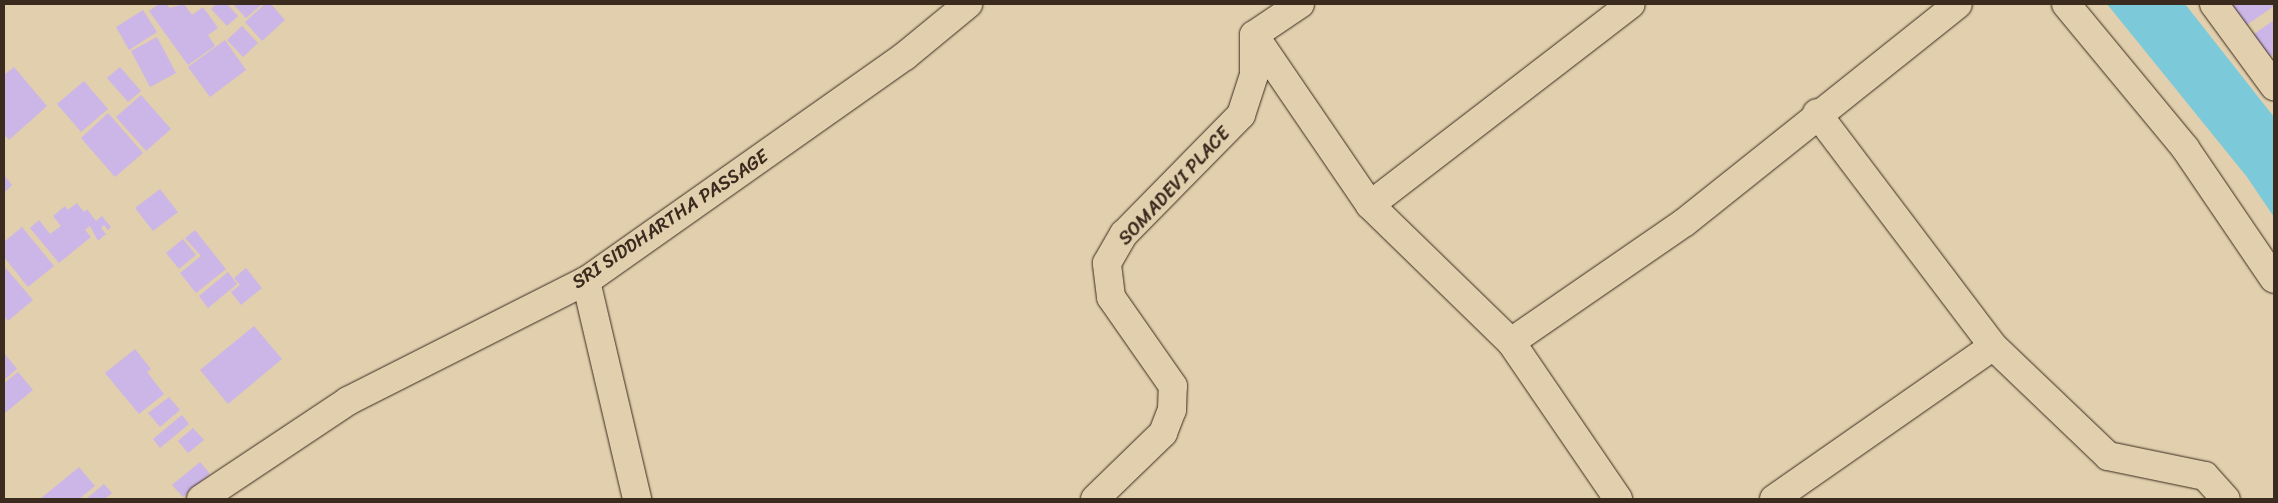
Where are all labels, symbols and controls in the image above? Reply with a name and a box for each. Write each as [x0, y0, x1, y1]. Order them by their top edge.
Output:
street label: SOMADEVI PLACE [1113, 122, 1235, 250]
street label: SRI SIDDHARTHA PASSAGE [566, 144, 774, 294]

